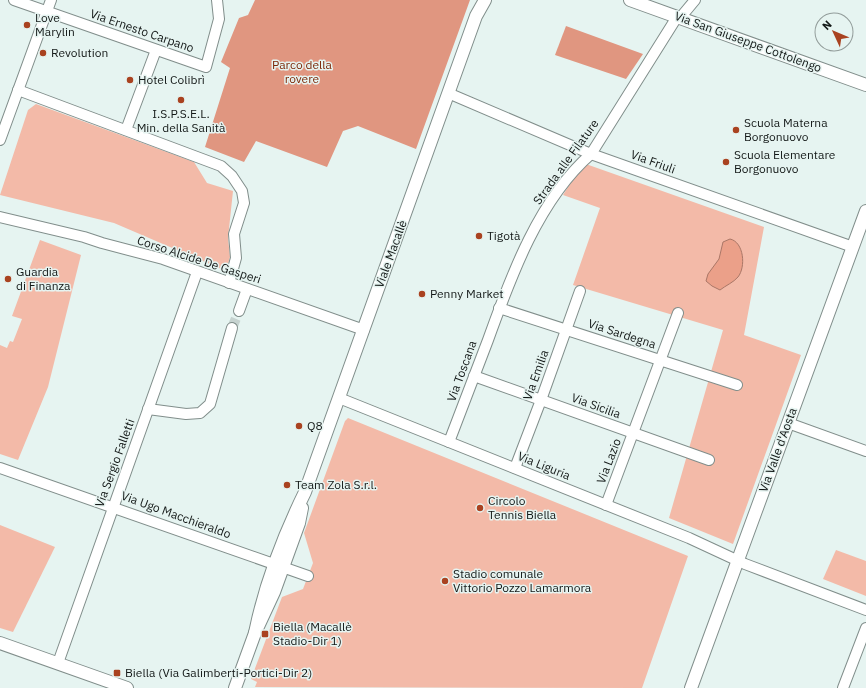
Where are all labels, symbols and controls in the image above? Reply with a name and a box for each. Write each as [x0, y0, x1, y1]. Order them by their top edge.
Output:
street label: Via Ernesto Carpano [88, 6, 196, 55]
street label: Via San Giuseppe Cottolengo [673, 8, 824, 75]
place label: Love Marylin [35, 10, 75, 39]
north arrow [814, 12, 854, 52]
text: N [819, 17, 835, 33]
marker: Love Marylin [22, 20, 32, 30]
place label: Revolution [51, 45, 108, 60]
marker: Revolution [38, 48, 48, 58]
park label: Parco della rovere [272, 57, 333, 86]
place label: Hotel Colibrì [138, 72, 205, 87]
marker: Hotel Colibrì [125, 75, 135, 85]
marker: I.S.P.S.E.L. Min. della Sanità [176, 95, 186, 105]
place label: I.S.P.S.E.L. Min. della Sanità [137, 106, 226, 135]
place label: Scuola Materna Borgonuovo [744, 115, 828, 144]
street label: Strada alle Filature [530, 116, 602, 207]
marker: Scuola Materna Borgonuovo [731, 125, 741, 135]
street label: Via Friuli [629, 147, 678, 177]
place label: Scuola Elementare Borgonuovo [734, 147, 836, 176]
marker: Scuola Elementare Borgonuovo [721, 157, 731, 167]
street label: Viale Macallè [371, 217, 410, 290]
place label: Tigotà [487, 228, 521, 243]
marker: Tigotà [474, 231, 484, 241]
street label: Corso Alcide De Gasperi [135, 232, 263, 287]
place label: Guardia di Finanza [16, 264, 71, 293]
marker: Guardia di Finanza [3, 274, 13, 284]
place label: Penny Market [430, 286, 503, 301]
marker: Penny Market [417, 289, 427, 299]
street label: Via Sardegna [586, 316, 658, 352]
street label: Via Toscana [444, 338, 480, 403]
street label: Via Emilia [519, 347, 552, 402]
street label: Via Sicilia [570, 390, 623, 422]
street label: Via Valle d'Aosta [755, 405, 800, 494]
street label: Via Sergio Falletti [92, 417, 138, 509]
place label: Q8 [307, 418, 323, 433]
marker: Q8 [294, 421, 304, 431]
street label: Via Lazio [593, 436, 624, 486]
street label: Via Liguria [516, 448, 573, 483]
place label: Team Zola S.r.l. [295, 477, 377, 492]
marker: Team Zola S.r.l. [282, 480, 292, 490]
street label: Via Ugo Macchieraldo [119, 488, 233, 541]
place label: Circolo Tennis Biella [488, 493, 557, 522]
marker: Circolo Tennis Biella [475, 503, 485, 513]
place label: Stadio comunale Vittorio Pozzo Lamarmora [453, 566, 592, 595]
marker: Stadio comunale Vittorio Pozzo Lamarmora [440, 576, 450, 586]
place label: Biella (Macallè Stadio-Dir 1) [273, 619, 352, 648]
marker: Biella (Macallè Stadio-Dir 1) [260, 629, 270, 639]
place label: Biella (Via Galimberti-Portici-Dir 2) [125, 665, 312, 680]
marker: Biella (Via Galimberti-Portici-Dir 2) [112, 668, 122, 678]

